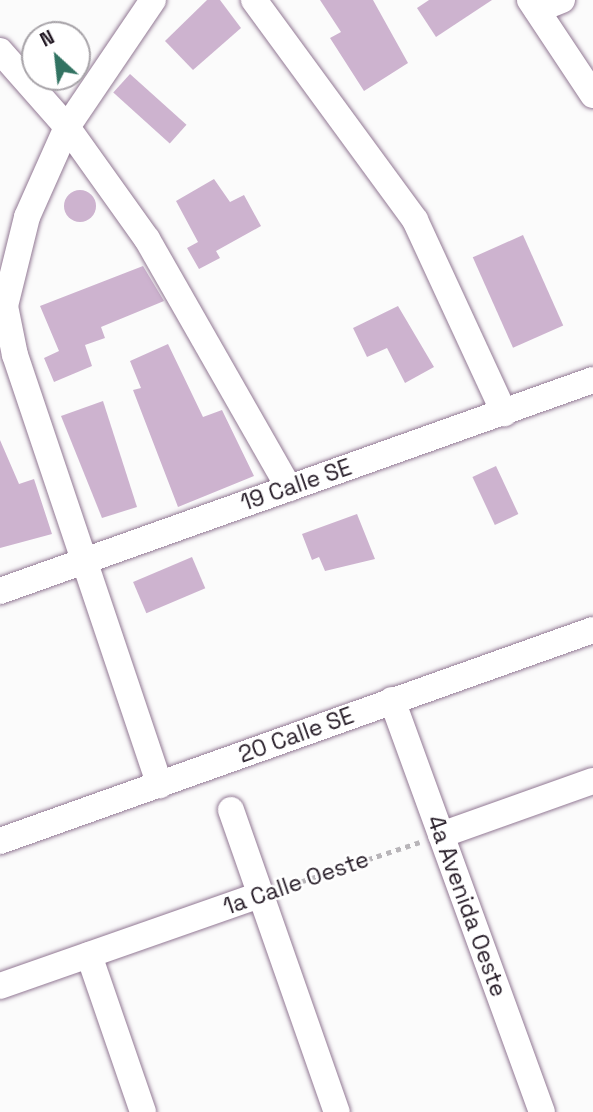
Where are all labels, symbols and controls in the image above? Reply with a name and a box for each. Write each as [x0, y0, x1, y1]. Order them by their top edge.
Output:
north arrow [21, 21, 91, 91]
text: N [36, 25, 58, 53]
street label: 19 Calle SE [237, 453, 355, 517]
street label: 20 Calle SE [235, 701, 357, 769]
street label: 4a Avenida Oeste [421, 811, 513, 1001]
street label: 1a Calle Oeste [220, 845, 372, 921]

